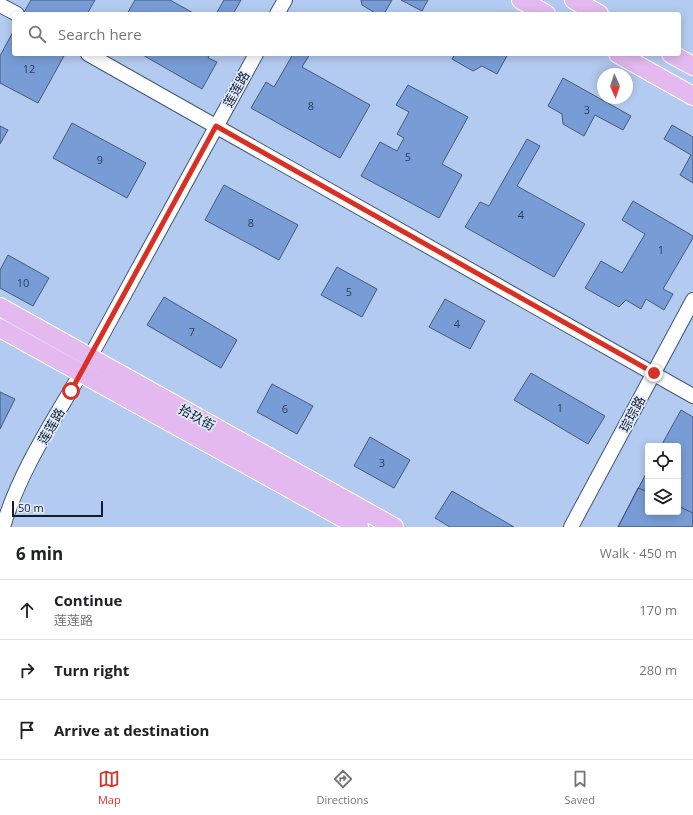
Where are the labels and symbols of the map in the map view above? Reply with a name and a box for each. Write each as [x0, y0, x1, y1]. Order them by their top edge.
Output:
house number: 12 [23, 61, 35, 76]
street label: 莲莲路 [219, 68, 253, 110]
north arrow [597, 68, 633, 104]
house number: 8 [308, 98, 314, 113]
house number: 3 [584, 102, 590, 117]
house number: 5 [405, 149, 411, 164]
house number: 9 [97, 152, 103, 167]
house number: 4 [518, 207, 525, 222]
house number: 8 [248, 215, 254, 230]
house number: 1 [658, 242, 664, 257]
house number: 10 [17, 275, 29, 290]
house number: 5 [346, 284, 352, 299]
house number: 4 [454, 316, 461, 331]
house number: 7 [189, 324, 195, 339]
route end [645, 364, 663, 382]
route start [62, 382, 80, 400]
street label: 琮琮路 [615, 393, 649, 435]
street label: 拾玖街 [176, 400, 218, 434]
house number: 1 [557, 400, 563, 415]
house number: 6 [282, 401, 288, 416]
street label: 莲莲路 [33, 405, 69, 447]
house number: 3 [379, 455, 385, 470]
scale bar [12, 499, 103, 518]

